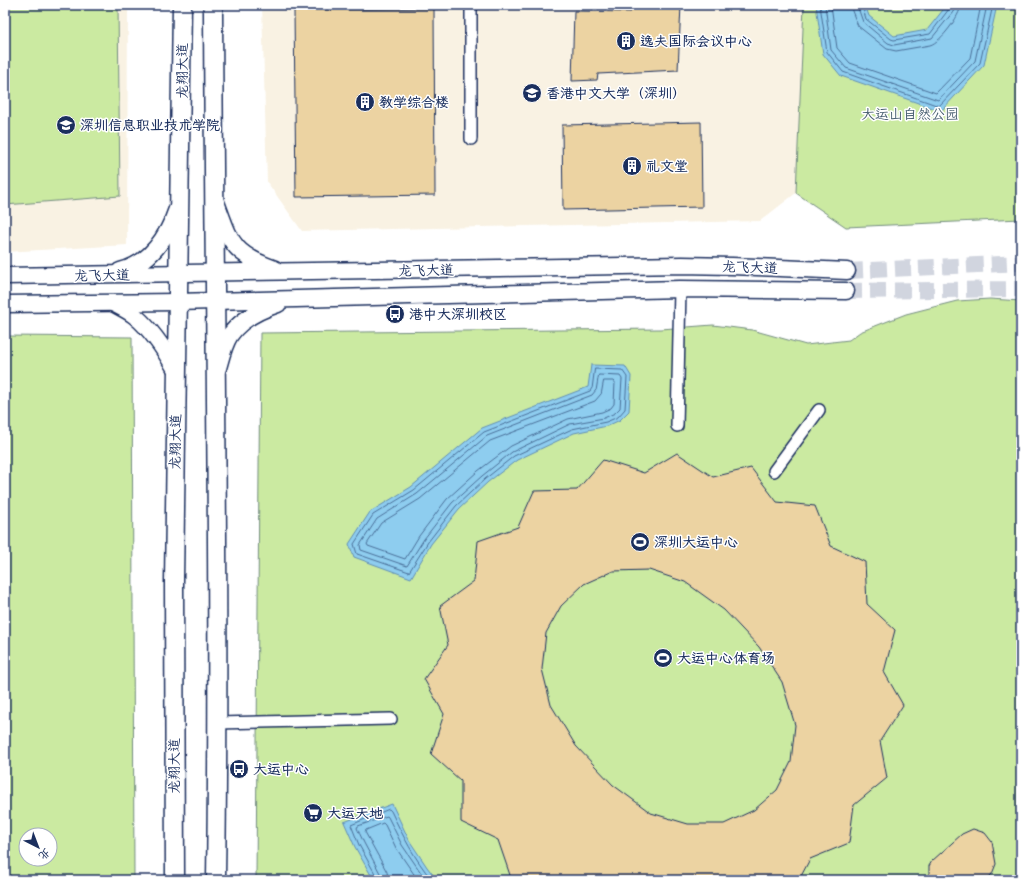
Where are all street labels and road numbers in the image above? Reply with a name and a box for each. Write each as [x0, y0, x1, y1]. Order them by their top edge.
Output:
street label: 龙翔大道 [172, 43, 194, 99]
street label: 龙飞大道 [722, 256, 778, 280]
street label: 龙飞大道 [398, 260, 454, 282]
street label: 龙飞大道 [74, 265, 130, 287]
street label: 龙翔大道 [165, 414, 187, 470]
street label: 龙翔大道 [164, 738, 186, 794]

